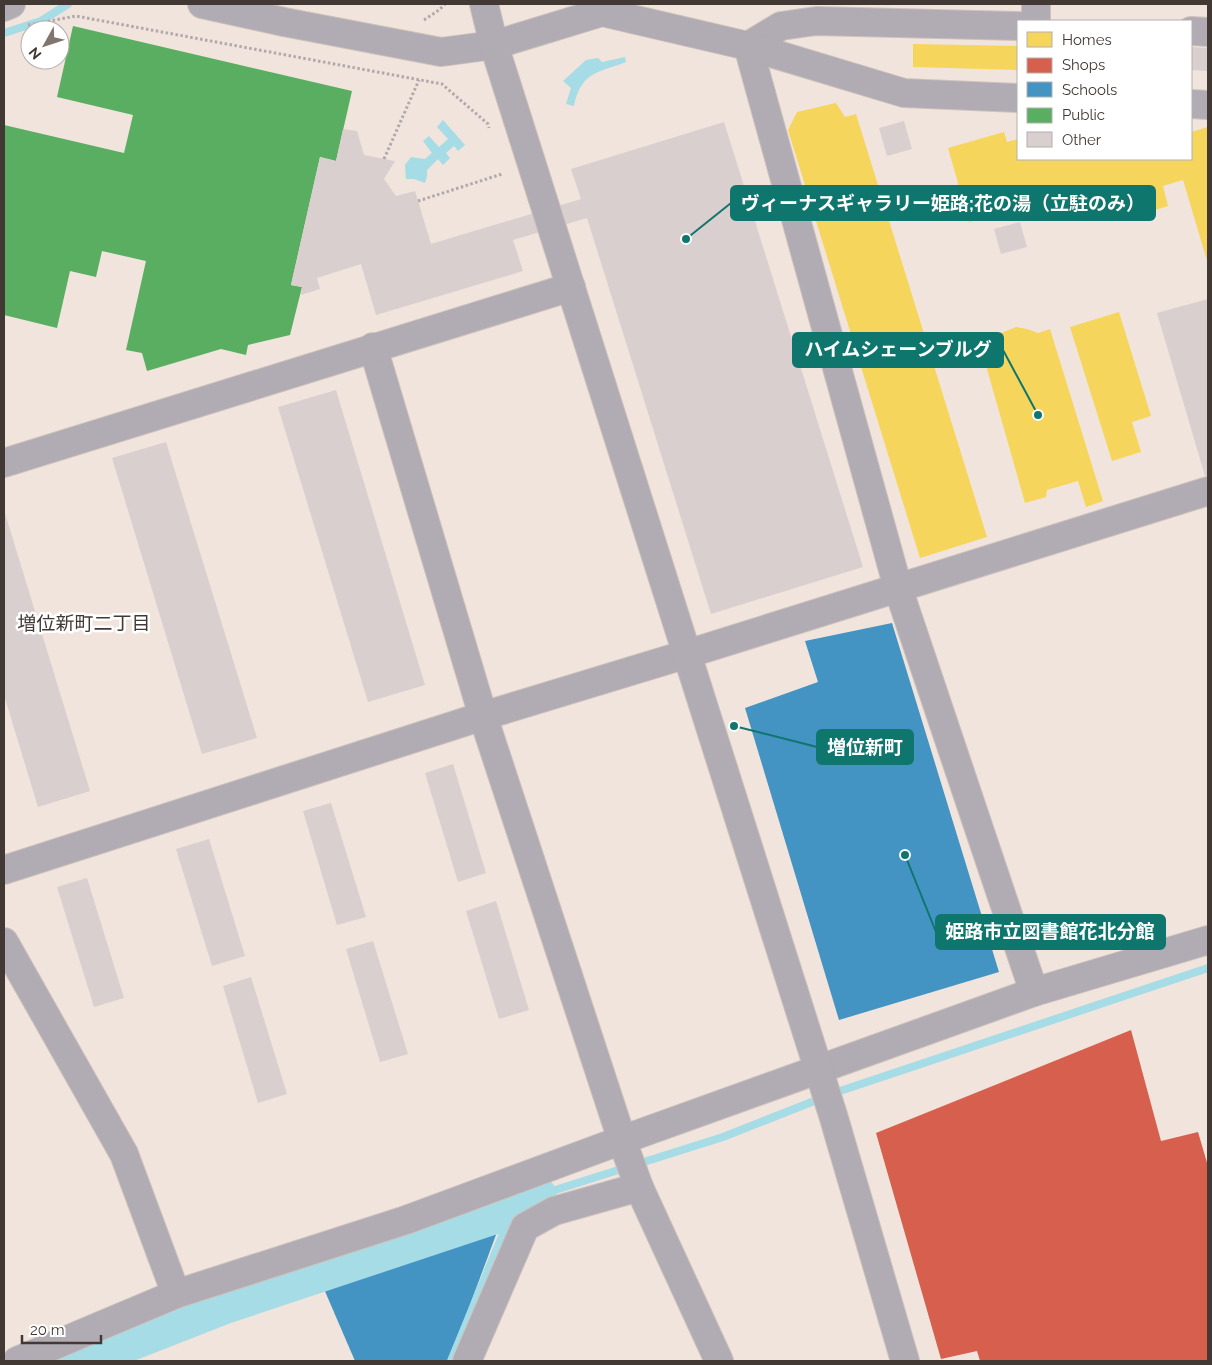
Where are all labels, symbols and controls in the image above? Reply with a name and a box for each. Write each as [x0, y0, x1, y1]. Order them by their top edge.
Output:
north arrow [20, 20, 70, 70]
legend [1017, 20, 1192, 160]
text: Homes [1062, 31, 1112, 49]
text: N [25, 44, 45, 63]
text: Shops [1062, 56, 1105, 74]
text: Schools [1062, 81, 1117, 99]
text: Public [1062, 106, 1105, 124]
text: Other [1062, 131, 1102, 149]
callout: ヴィーナスギャラリー姫路;花の湯（立駐のみ） [731, 186, 1155, 220]
text: ヴィーナスギャラリー姫路;花の湯（立駐のみ） [741, 192, 1145, 214]
callout: ハイムシェーンブルグ [793, 333, 1003, 367]
text: ハイムシェーンブルグ [804, 338, 992, 360]
district label: 増位新町二丁目 [17, 612, 151, 634]
callout: 増位新町 [817, 730, 913, 764]
text: 増位新町 [827, 736, 903, 758]
callout: 姫路市立図書館花北分館 [936, 915, 1165, 949]
text: 姫路市立図書館花北分館 [945, 920, 1155, 942]
scale bar [22, 1312, 101, 1344]
text: 20 m [30, 1321, 65, 1339]

